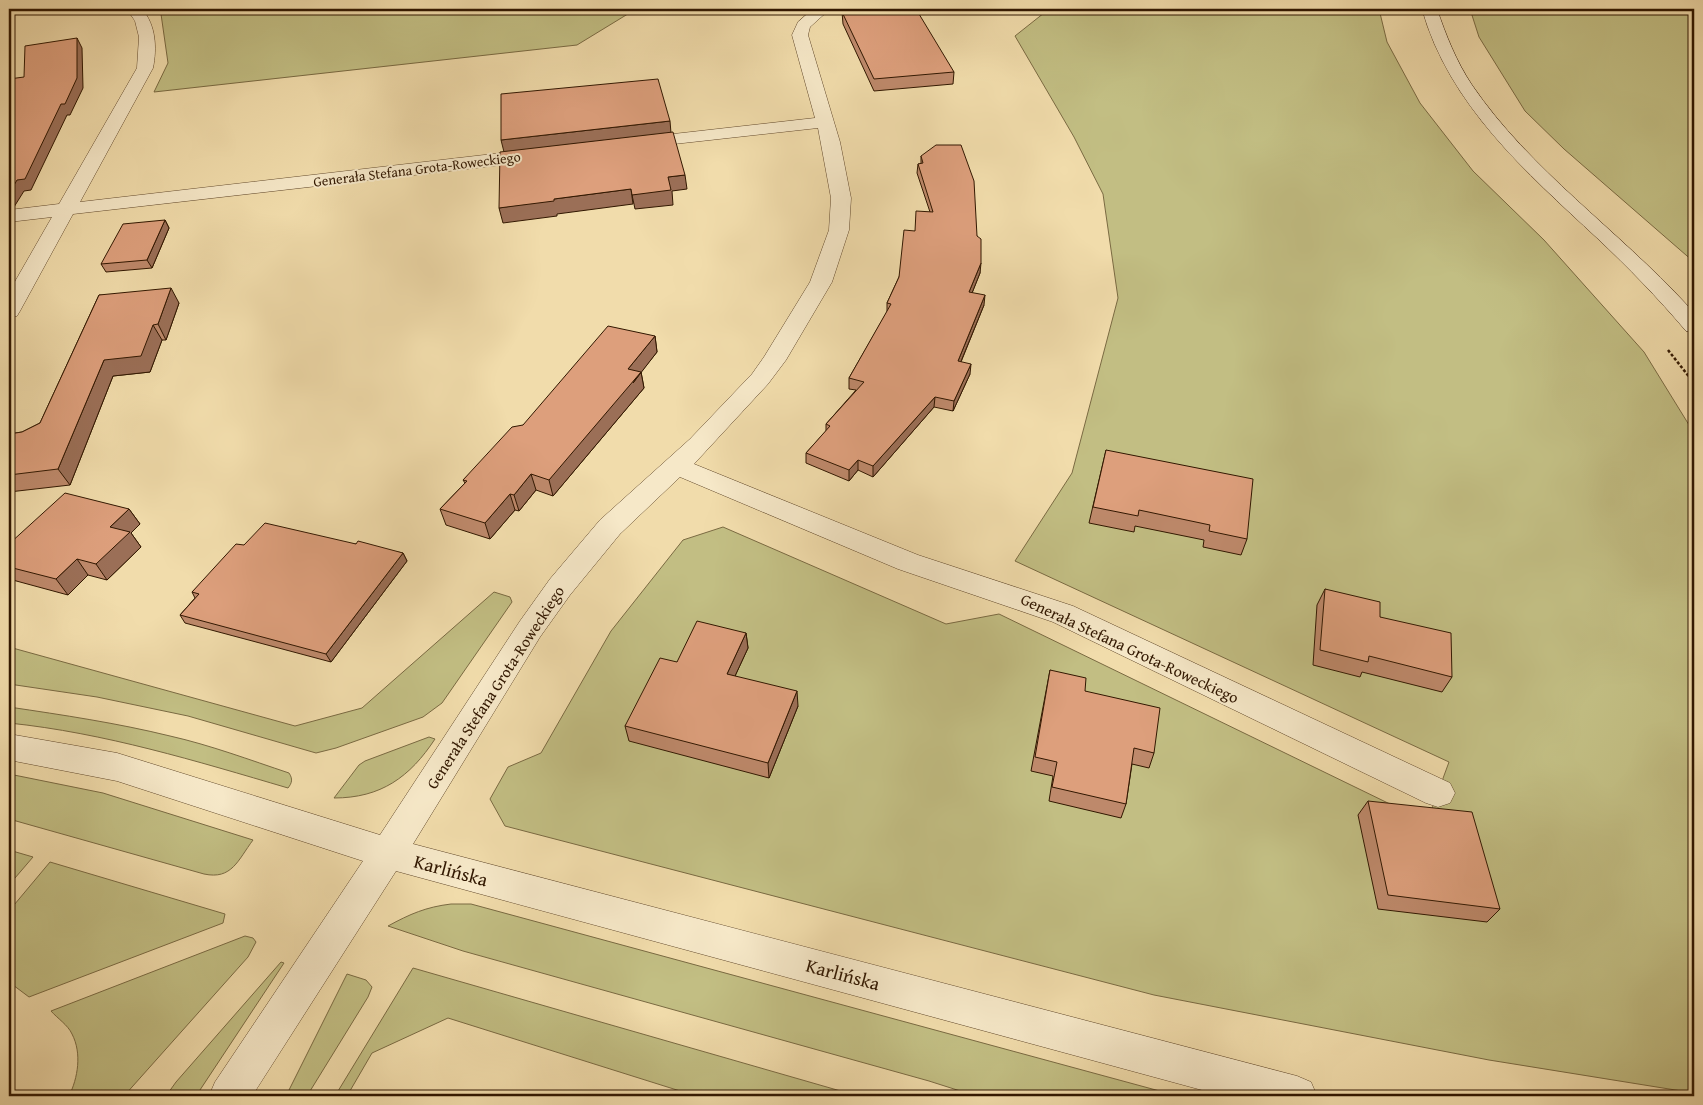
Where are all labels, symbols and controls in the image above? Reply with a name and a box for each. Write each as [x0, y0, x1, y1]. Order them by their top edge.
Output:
street label: Generała Stefana Grota-Roweckiego [312, 146, 522, 192]
street label: Generała Stefana Grota-Roweckiego [420, 581, 570, 793]
street label: Generała Stefana Grota-Roweckiego [1017, 587, 1243, 709]
street label: Karlińska [411, 847, 491, 893]
street label: Karlińska [803, 951, 883, 997]

